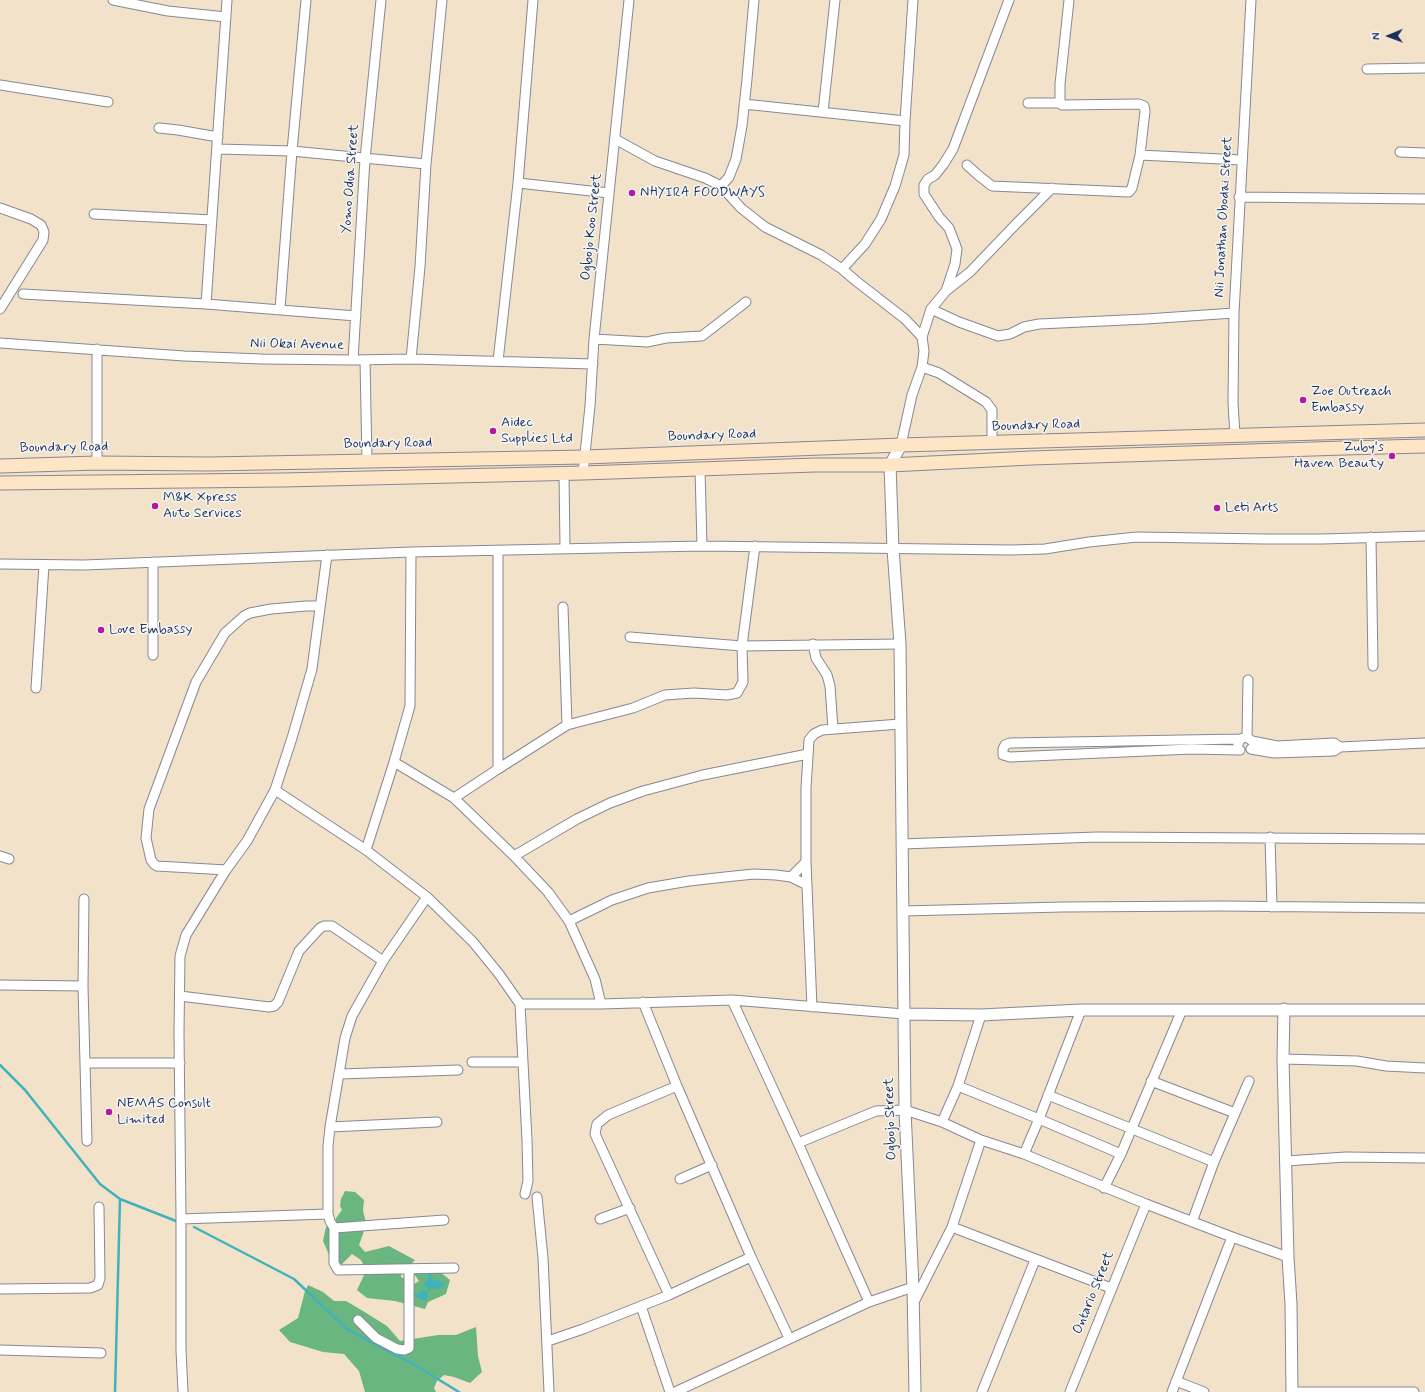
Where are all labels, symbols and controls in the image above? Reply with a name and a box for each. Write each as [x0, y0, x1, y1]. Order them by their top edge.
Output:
north arrow [1369, 16, 1409, 56]
text: N [1370, 32, 1384, 40]
street label: Yomo Odua Street [339, 124, 363, 234]
street label: Nii Jonathan Obodai Street [1211, 136, 1237, 298]
street label: Ogbojo Koo Street [578, 173, 606, 281]
place label: NHYIRA FOODWAYS [640, 185, 765, 201]
marker: NHYIRA FOODWAYS [627, 188, 637, 198]
street label: Nii Okai Avenue [250, 336, 344, 354]
place label: Zoe Outreach Embassy [1311, 384, 1392, 416]
marker: Zoe Outreach Embassy [1298, 395, 1308, 405]
place label: Aidec Supplies Ltd [501, 415, 573, 448]
street label: Boundary Road [992, 416, 1080, 436]
marker: Aidec Supplies Ltd [488, 426, 498, 436]
street label: Boundary Road [668, 426, 756, 446]
street label: Boundary Road [344, 435, 432, 453]
street label: Boundary Road [20, 439, 108, 457]
place label: Zuby's Haven Beauty [1294, 440, 1384, 472]
marker: Zuby's Haven Beauty [1387, 451, 1397, 461]
place label: M&K Xpress Auto Services [163, 490, 242, 522]
place label: Leti Arts [1225, 500, 1278, 516]
marker: M&K Xpress Auto Services [150, 501, 160, 511]
marker: Leti Arts [1212, 503, 1222, 513]
place label: Love Embassy [109, 622, 192, 638]
marker: Love Embassy [96, 625, 106, 635]
street label: Ogbojo Street [881, 1077, 901, 1161]
place label: NEMAS Consult Limited [117, 1096, 211, 1128]
marker: NEMAS Consult Limited [104, 1107, 114, 1117]
street label: Ontario Street [1070, 1249, 1118, 1337]

